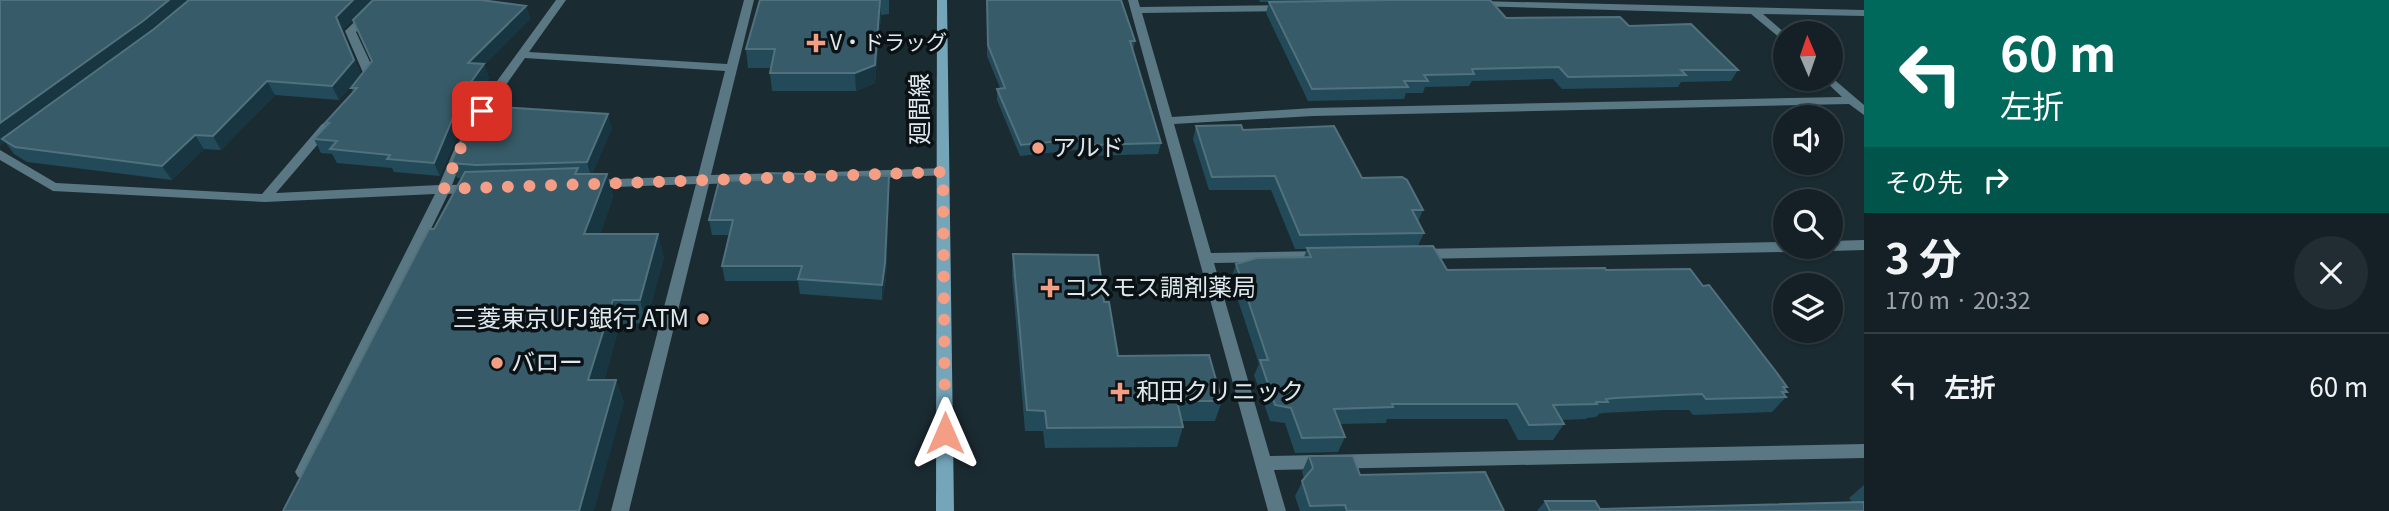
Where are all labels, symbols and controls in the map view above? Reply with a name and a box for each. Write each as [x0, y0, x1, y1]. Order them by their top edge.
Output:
text: 60 m [2000, 15, 2116, 86]
north arrow [1773, 21, 1843, 91]
map controls [1773, 21, 1843, 343]
place label: V・ドラッグ [830, 26, 947, 56]
icon: left [1885, 28, 1976, 119]
marker: V・ドラッグ [808, 35, 824, 51]
street label: 廻間線 [900, 73, 935, 145]
pin [452, 81, 512, 141]
text: 左折 [2000, 81, 2064, 127]
icon: arrive [463, 92, 501, 130]
button: sound [1773, 105, 1843, 175]
place label: アルド [1052, 128, 1124, 163]
marker: アルド [1030, 140, 1046, 156]
icon: right [1977, 161, 2015, 199]
text: その先 [1885, 162, 1963, 199]
button: search [1773, 189, 1843, 259]
text: 3 分 [1885, 225, 1961, 286]
button: close [2294, 236, 2368, 310]
place label: コスモス調剤薬局 [1064, 268, 1256, 303]
button: layers [1773, 273, 1843, 343]
marker: コスモス調剤薬局 [1042, 280, 1058, 296]
text: 170 m · 20:32 [1885, 282, 2030, 316]
place label: 三菱東京UFJ銀行 ATM [453, 299, 689, 334]
marker: 三菱東京UFJ銀行 ATM [695, 311, 711, 327]
place label: バロー [511, 343, 583, 378]
marker: バロー [489, 355, 505, 371]
icon: left [1885, 367, 1923, 405]
text: 左折 [1944, 367, 1996, 404]
text: 60 m [2309, 367, 2368, 404]
place label: 和田クリニック [1136, 372, 1304, 407]
marker: 和田クリニック [1110, 382, 1130, 402]
position arrow [908, 396, 982, 470]

